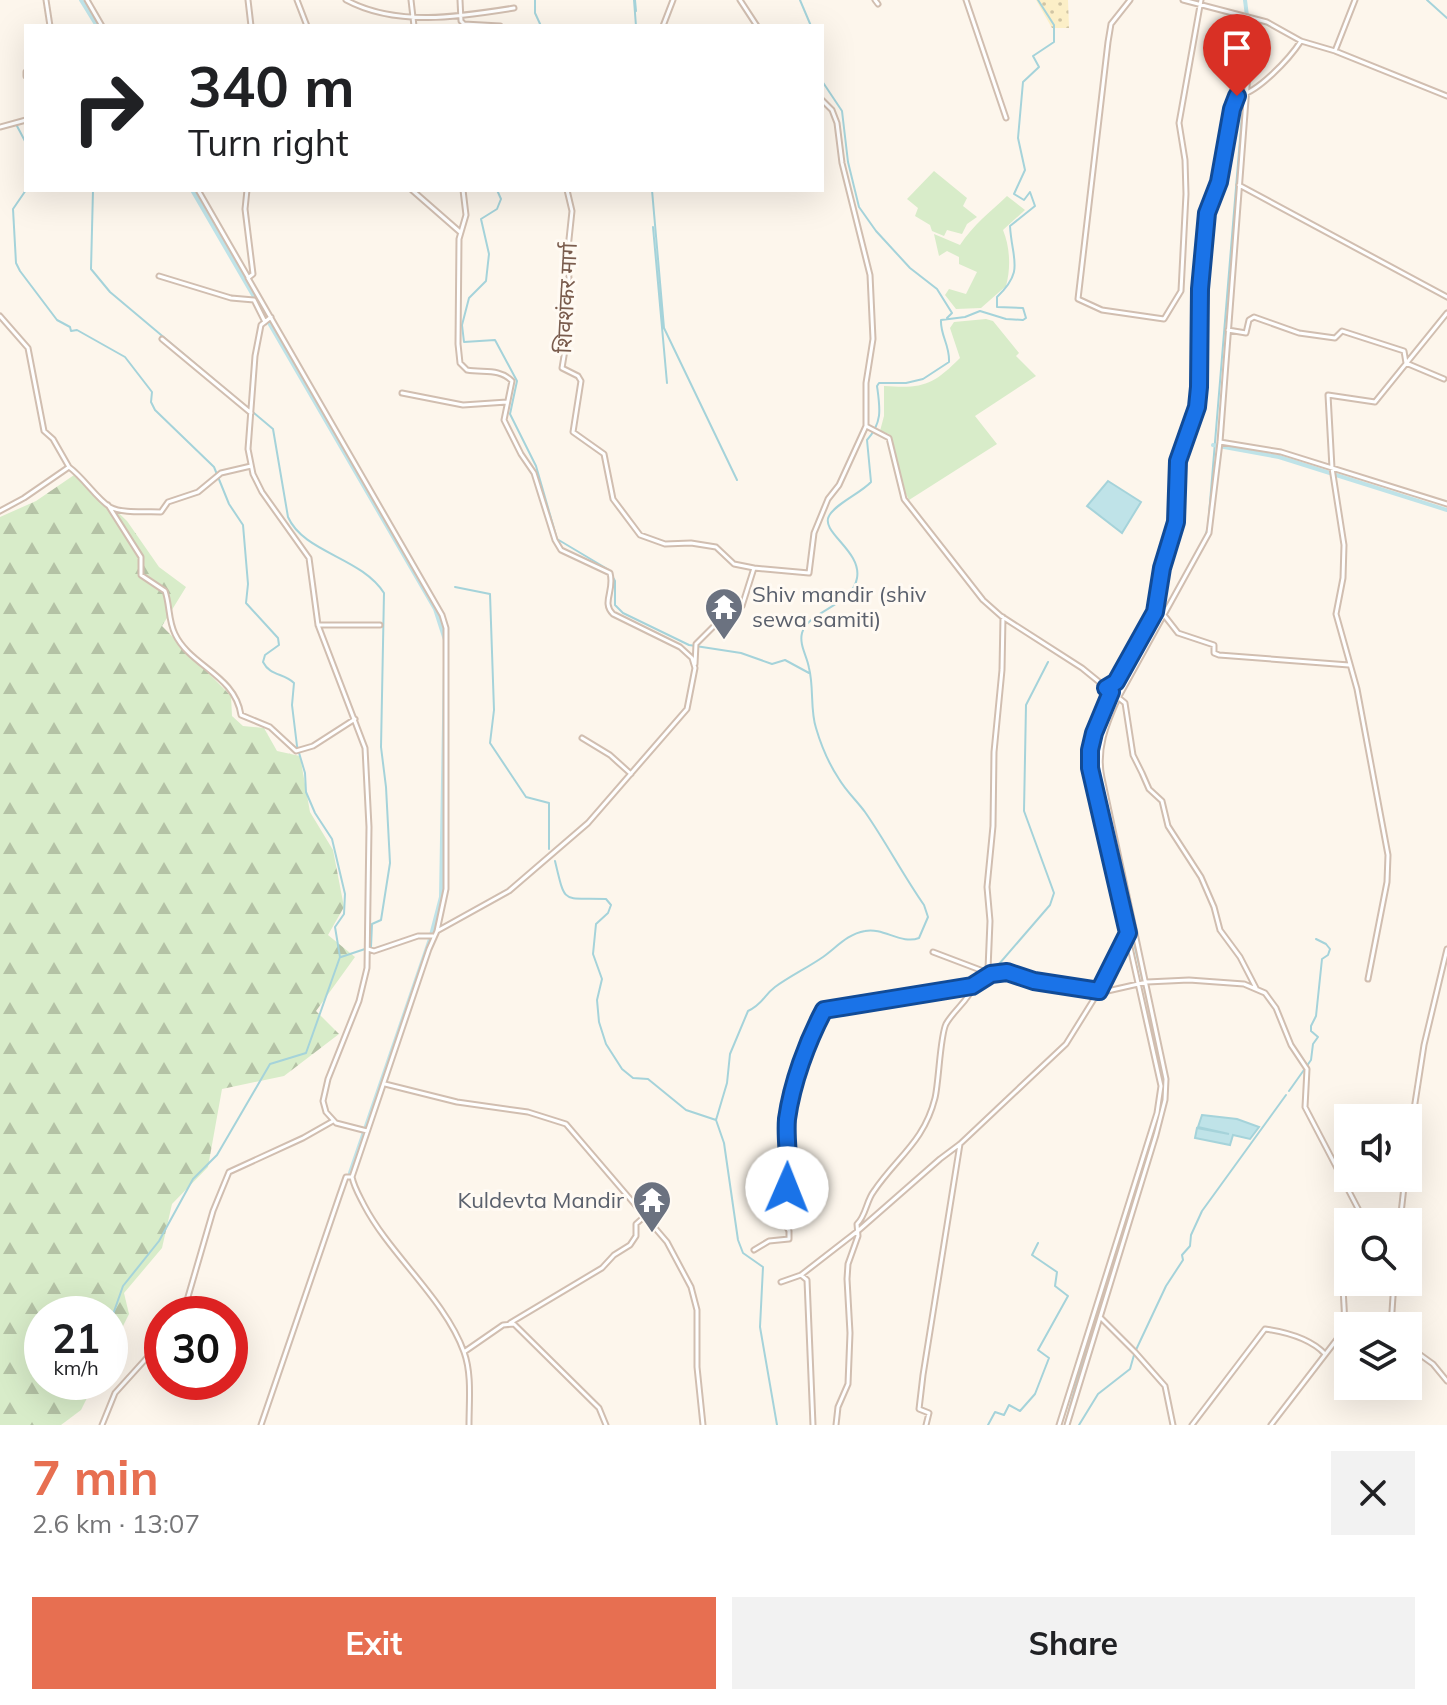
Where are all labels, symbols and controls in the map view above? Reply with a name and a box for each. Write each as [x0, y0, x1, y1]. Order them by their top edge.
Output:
pin [1203, 14.0, 1271, 96]
icon: arrive [1215, 26, 1259, 70]
text: 340 m [188, 51, 355, 121]
icon: right [56, 56, 160, 160]
text: Turn right [188, 120, 349, 165]
street label: शिवशंकर मार्ग [549, 241, 583, 354]
place label: Shiv mandir (shiv sewa samiti) [752, 580, 927, 633]
temple icon: Shiv mandir (shiv sewa samiti) [703, 586, 745, 641]
map controls [1334, 1104, 1422, 1400]
button: sound [1334, 1104, 1422, 1192]
position arrow [745, 1146, 829, 1230]
temple icon: Kuldevta Mandir [631, 1179, 673, 1234]
place label: Kuldevta Mandir [457, 1186, 624, 1214]
button: search [1334, 1208, 1422, 1296]
speed limit sign: 30 [144, 1296, 248, 1400]
button: layers [1334, 1312, 1422, 1400]
text: 21 [52, 1313, 100, 1363]
text: km/h [53, 1355, 99, 1380]
text: 7 min [32, 1447, 159, 1507]
button: close [1331, 1451, 1415, 1535]
text: 2.6 km · 13:07 [32, 1507, 200, 1540]
button: Exit [32, 1597, 716, 1689]
button: Share [732, 1597, 1415, 1689]

